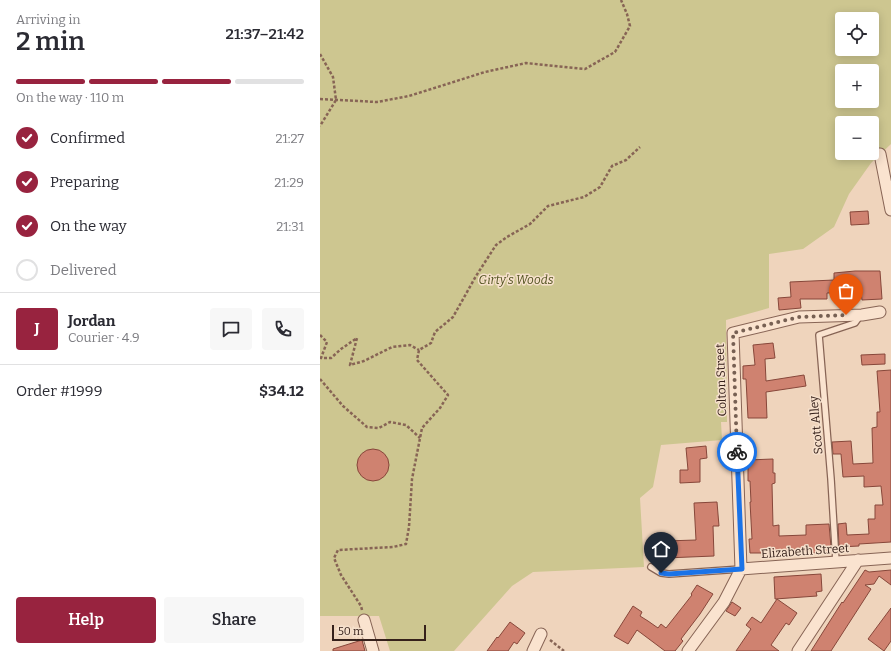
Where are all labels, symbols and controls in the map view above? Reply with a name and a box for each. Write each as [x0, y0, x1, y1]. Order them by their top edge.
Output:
text: Arriving in [16, 12, 81, 27]
map controls [835, 12, 879, 160]
button: locate [835, 12, 879, 56]
text: 21:37–21:42 [226, 25, 304, 43]
text: 2 min [16, 26, 85, 57]
button: + [835, 64, 879, 108]
text: On the way · 110 m [16, 90, 124, 105]
button: − [835, 116, 879, 160]
icon: check [16, 127, 38, 149]
text: Confirmed [50, 129, 125, 147]
text: 21:27 [275, 131, 304, 146]
icon: check [16, 171, 38, 193]
text: Preparing [50, 173, 119, 191]
text: 21:29 [274, 175, 304, 190]
icon: check [16, 215, 38, 237]
text: On the way [50, 217, 127, 235]
text: 21:31 [276, 219, 304, 234]
text: Delivered [50, 261, 117, 279]
park label: Girty's Woods [479, 273, 554, 287]
pin [829, 274, 863, 315]
icon: bag [835, 280, 857, 302]
button: chat [210, 308, 252, 350]
button: phone [262, 308, 304, 350]
text: Jordan [68, 312, 115, 330]
text: J [34, 320, 40, 338]
text: Courier · 4.9 [68, 330, 140, 345]
street label: Colton Street [713, 343, 729, 417]
text: Order #1999 [16, 382, 102, 400]
text: $34.12 [259, 382, 304, 400]
street label: Scott Alley [806, 394, 826, 455]
courier [717, 432, 757, 472]
icon: bike [726, 441, 748, 463]
pin [644, 532, 678, 573]
icon: home [650, 538, 672, 560]
street label: Elizabeth Street [760, 541, 850, 561]
button: Help [16, 597, 156, 643]
button: Share [164, 597, 304, 643]
scale bar [332, 623, 426, 642]
text: 50 m [338, 625, 364, 638]

